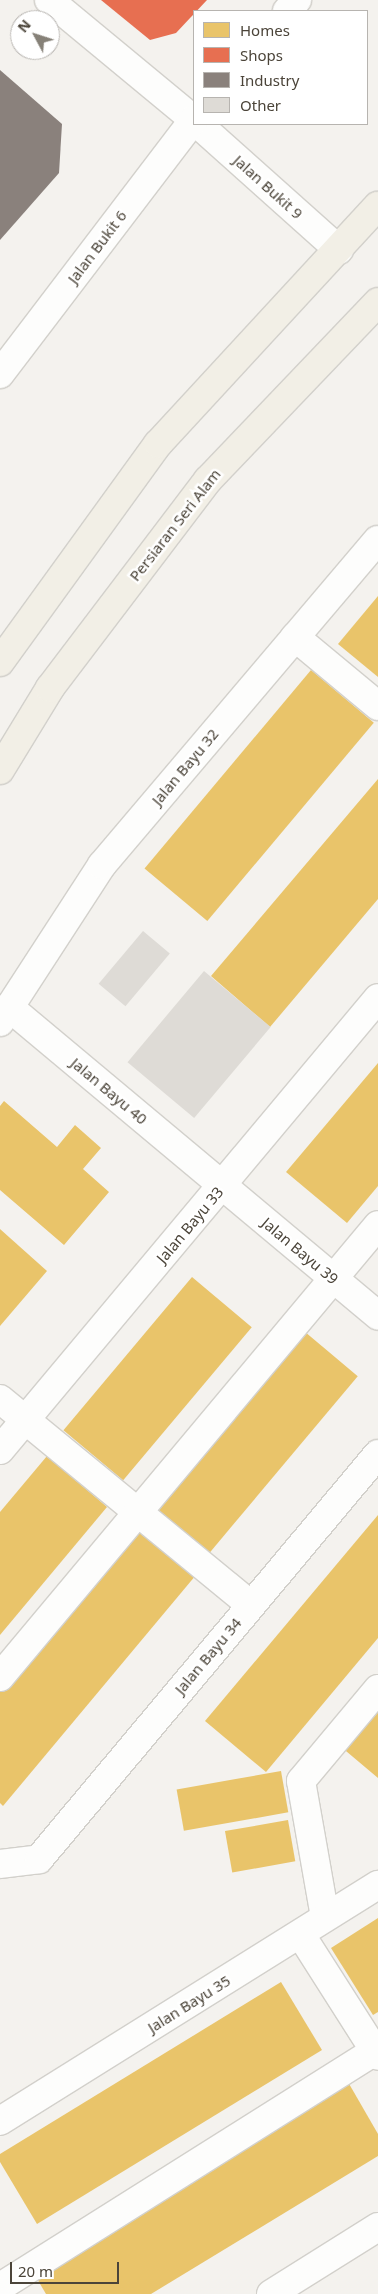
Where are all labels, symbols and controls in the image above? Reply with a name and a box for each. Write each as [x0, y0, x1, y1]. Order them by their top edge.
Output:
north arrow [10, 10, 60, 60]
legend [193, 10, 368, 125]
text: N [13, 15, 35, 36]
text: Homes [240, 20, 290, 40]
text: Shops [240, 45, 283, 65]
text: Industry [240, 70, 299, 90]
text: Other [240, 95, 281, 115]
street label: Jalan Bukit 9 [230, 151, 306, 223]
street label: Jalan Bukit 6 [64, 207, 130, 287]
street label: Persiaran Seri Alam [126, 465, 224, 585]
street label: Jalan Bayu 32 [148, 725, 222, 809]
street label: Jalan Bayu 40 [67, 1054, 151, 1128]
street label: Jalan Bayu 33 [153, 1183, 227, 1267]
street label: Jalan Bayu 39 [258, 1214, 342, 1288]
street label: Jalan Bayu 34 [171, 1614, 245, 1698]
street label: Jalan Bayu 35 [144, 1971, 234, 2037]
scale bar [12, 2252, 121, 2284]
text: 20 m [18, 2261, 53, 2281]

